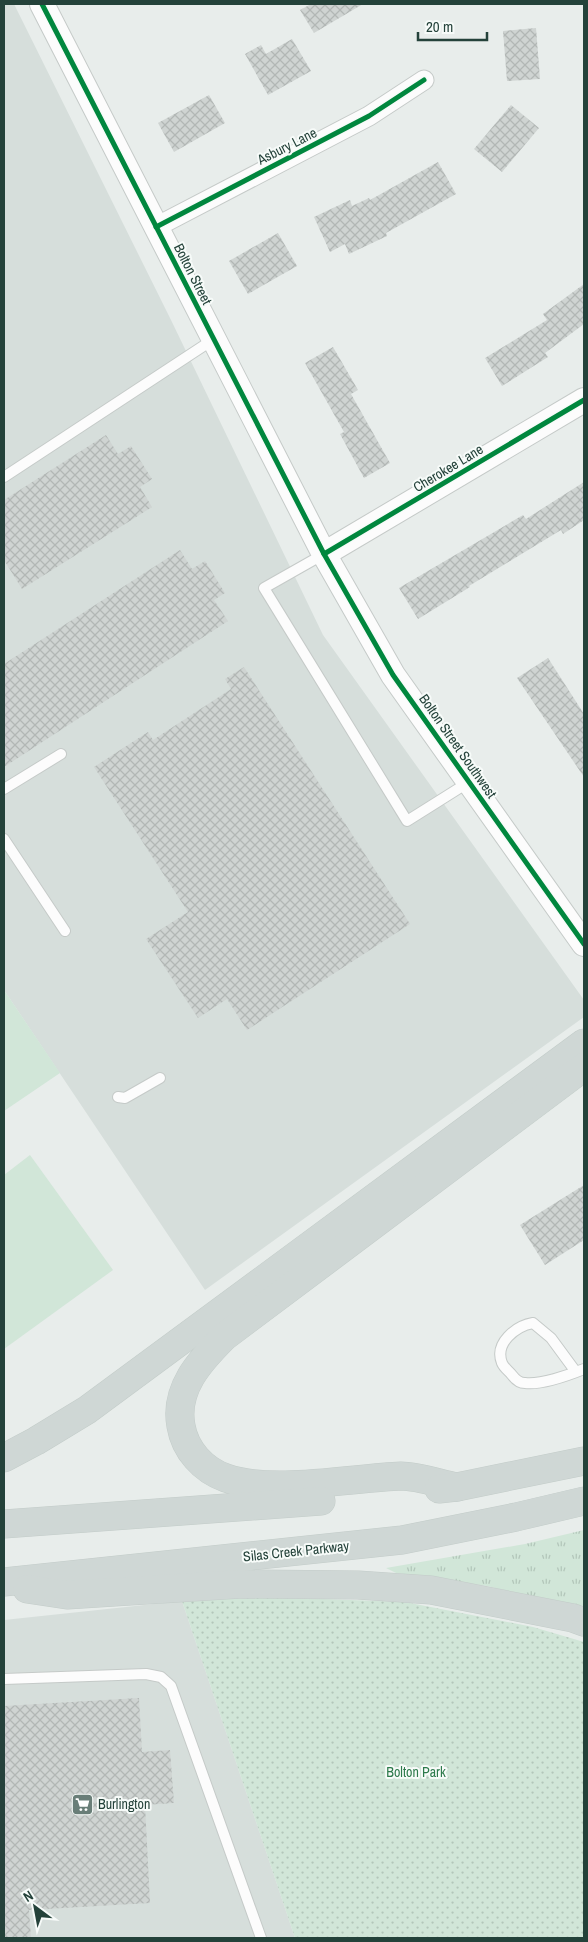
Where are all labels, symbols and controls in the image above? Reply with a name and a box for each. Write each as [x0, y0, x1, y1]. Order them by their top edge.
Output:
scale bar [418, 10, 487, 42]
text: 20 m [426, 16, 453, 37]
street label: Asbury Lane [253, 123, 320, 169]
street label: Bolton Street [170, 240, 216, 308]
street label: Cherokee Lane [410, 440, 486, 496]
street label: Bolton Street Southwest [415, 690, 501, 802]
street label: Silas Creek Parkway [242, 1536, 350, 1566]
park label: Bolton Park [386, 1763, 446, 1781]
supermarket icon: Burlington [70, 1792, 94, 1816]
place label: Burlington [98, 1795, 150, 1813]
north arrow [10, 1882, 60, 1932]
text: N [20, 1886, 36, 1906]

